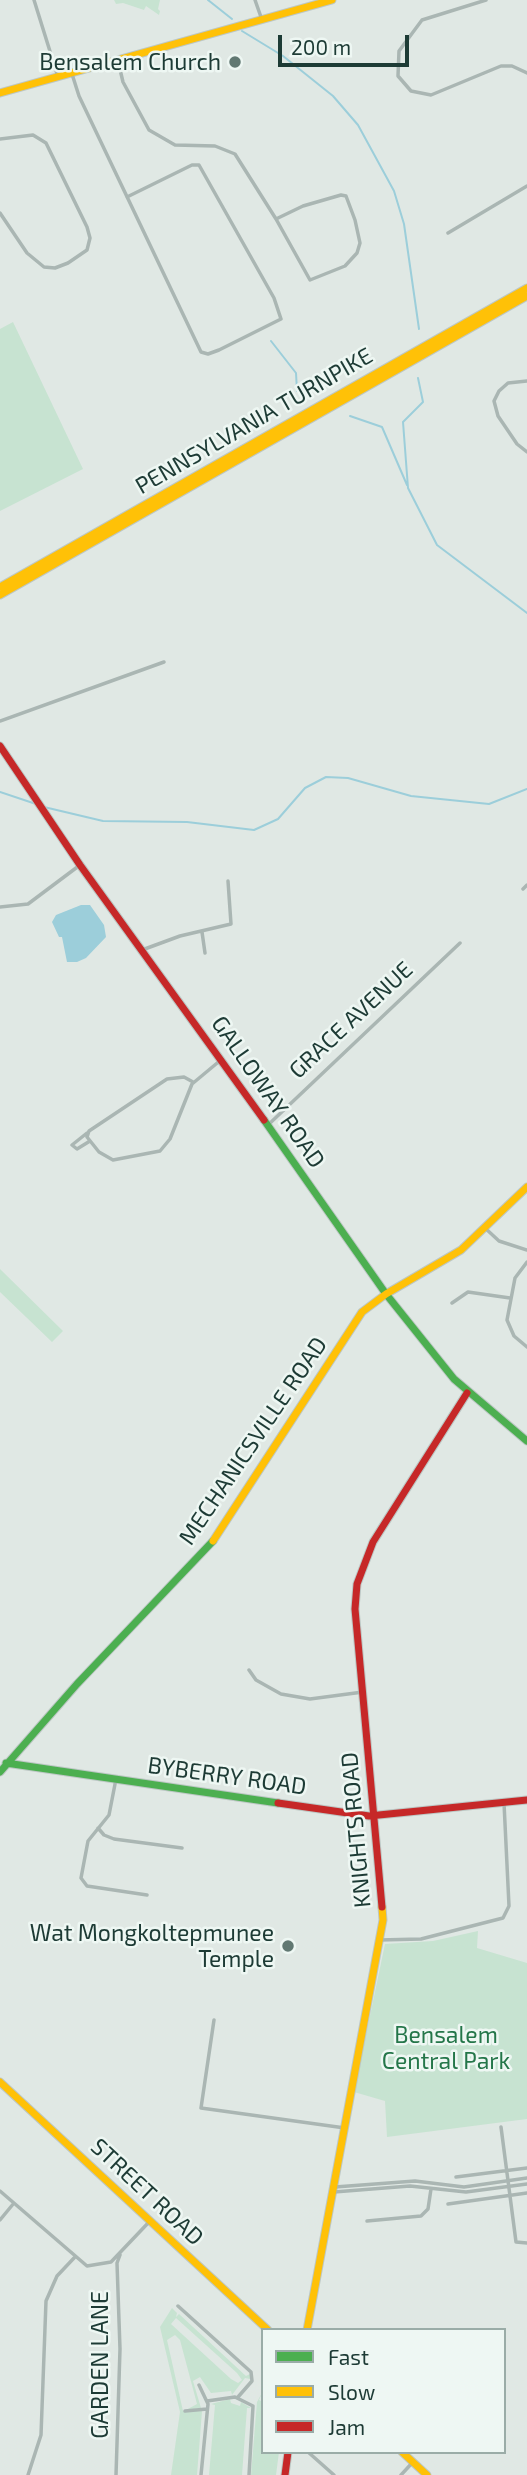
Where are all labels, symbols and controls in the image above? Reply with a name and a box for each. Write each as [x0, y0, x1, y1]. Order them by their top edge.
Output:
scale bar [282, 21, 413, 65]
text: 200 m [291, 34, 351, 59]
place label: Bensalem Church [39, 48, 221, 76]
marker: Bensalem Church [227, 54, 243, 70]
street label: PENNSYLVANIA TURNPIKE [131, 342, 377, 500]
street label: GRACE AVENUE [284, 956, 418, 1084]
street label: GALLOWAY ROAD [205, 1011, 331, 1173]
street label: MECHANICSVILLE ROAD [173, 1332, 333, 1550]
street label: BYBERRY ROAD [146, 1751, 308, 1801]
street label: KNIGHTS ROAD [335, 1751, 377, 1909]
place label: Wat Mongkoltepmunee Temple [30, 1919, 274, 1973]
marker: Wat Mongkoltepmunee Temple [280, 1938, 296, 1954]
park label: Bensalem Central Park [382, 2021, 510, 2075]
street label: STREET ROAD [85, 2133, 209, 2251]
street label: GARDEN LANE [86, 2291, 114, 2439]
legend [261, 2328, 506, 2454]
text: Fast [328, 2344, 369, 2369]
text: Slow [328, 2379, 375, 2404]
text: Jam [328, 2414, 365, 2439]

